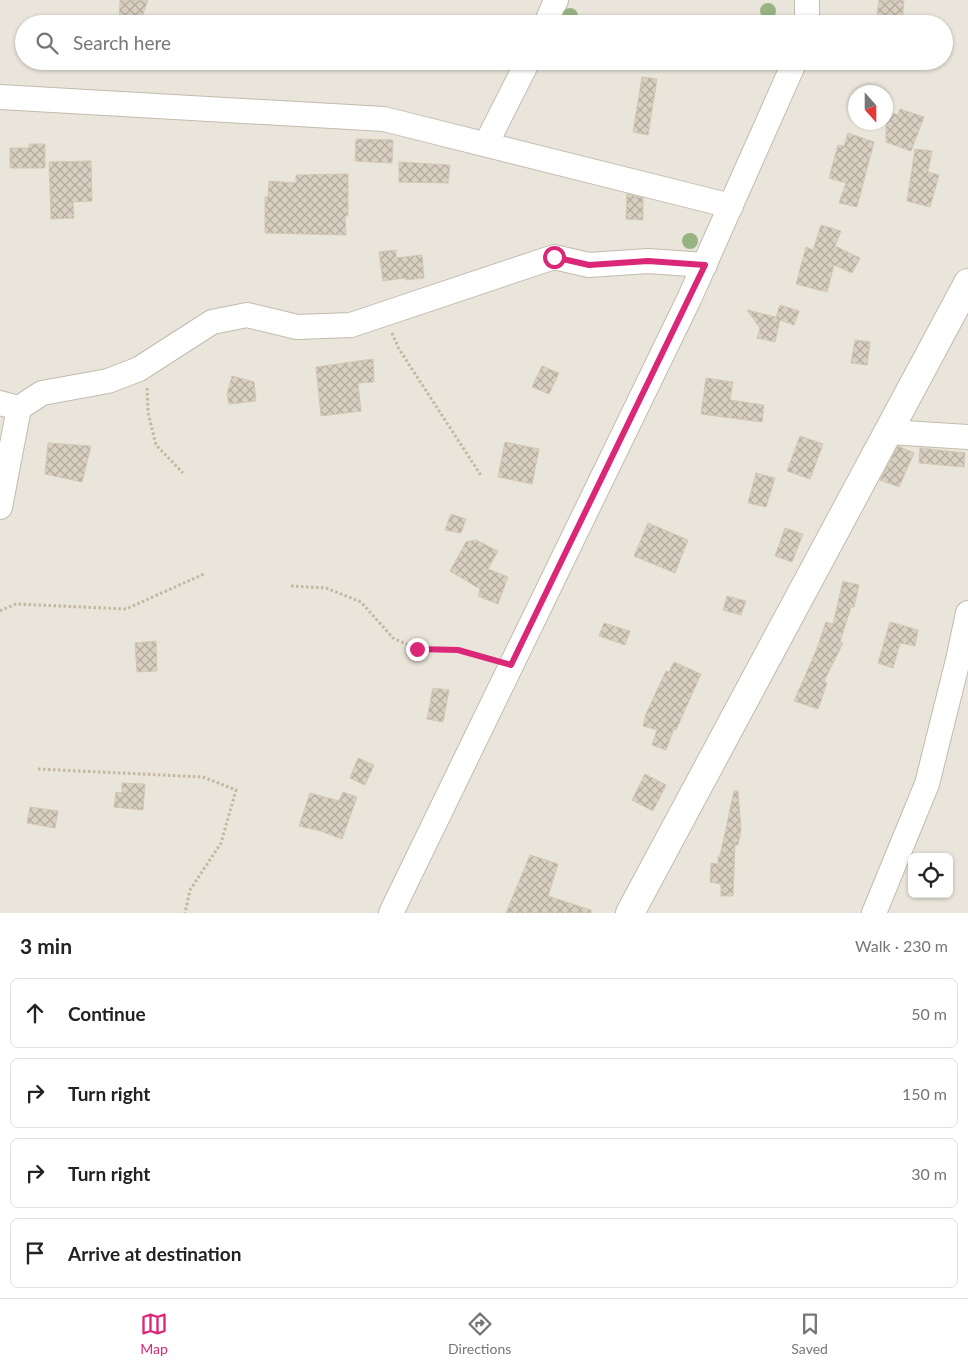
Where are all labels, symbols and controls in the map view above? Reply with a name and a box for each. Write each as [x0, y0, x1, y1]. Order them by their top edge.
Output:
search box [15, 15, 953, 70]
icon: search [33, 29, 61, 57]
text: Search here [73, 31, 171, 54]
north arrow [848, 85, 893, 130]
route start [543, 246, 566, 269]
route end [406, 638, 429, 661]
map controls [908, 853, 953, 898]
button: locate [908, 853, 953, 898]
text: 3 min [20, 933, 72, 958]
text: Walk · 230 m [855, 936, 948, 955]
icon: ahead [21, 999, 49, 1027]
text: Continue [68, 1002, 146, 1025]
text: 50 m [911, 1004, 947, 1023]
icon: right [21, 1079, 49, 1107]
text: Turn right [68, 1082, 150, 1105]
text: 150 m [902, 1084, 947, 1103]
icon: right [21, 1159, 49, 1187]
text: Turn right [68, 1162, 150, 1185]
text: 30 m [911, 1164, 947, 1183]
icon: arrive [21, 1239, 49, 1267]
text: Arrive at destination [68, 1242, 241, 1265]
tab: Map [140, 1310, 168, 1357]
tab: Directions [448, 1310, 511, 1357]
tab: Saved [791, 1310, 828, 1357]

